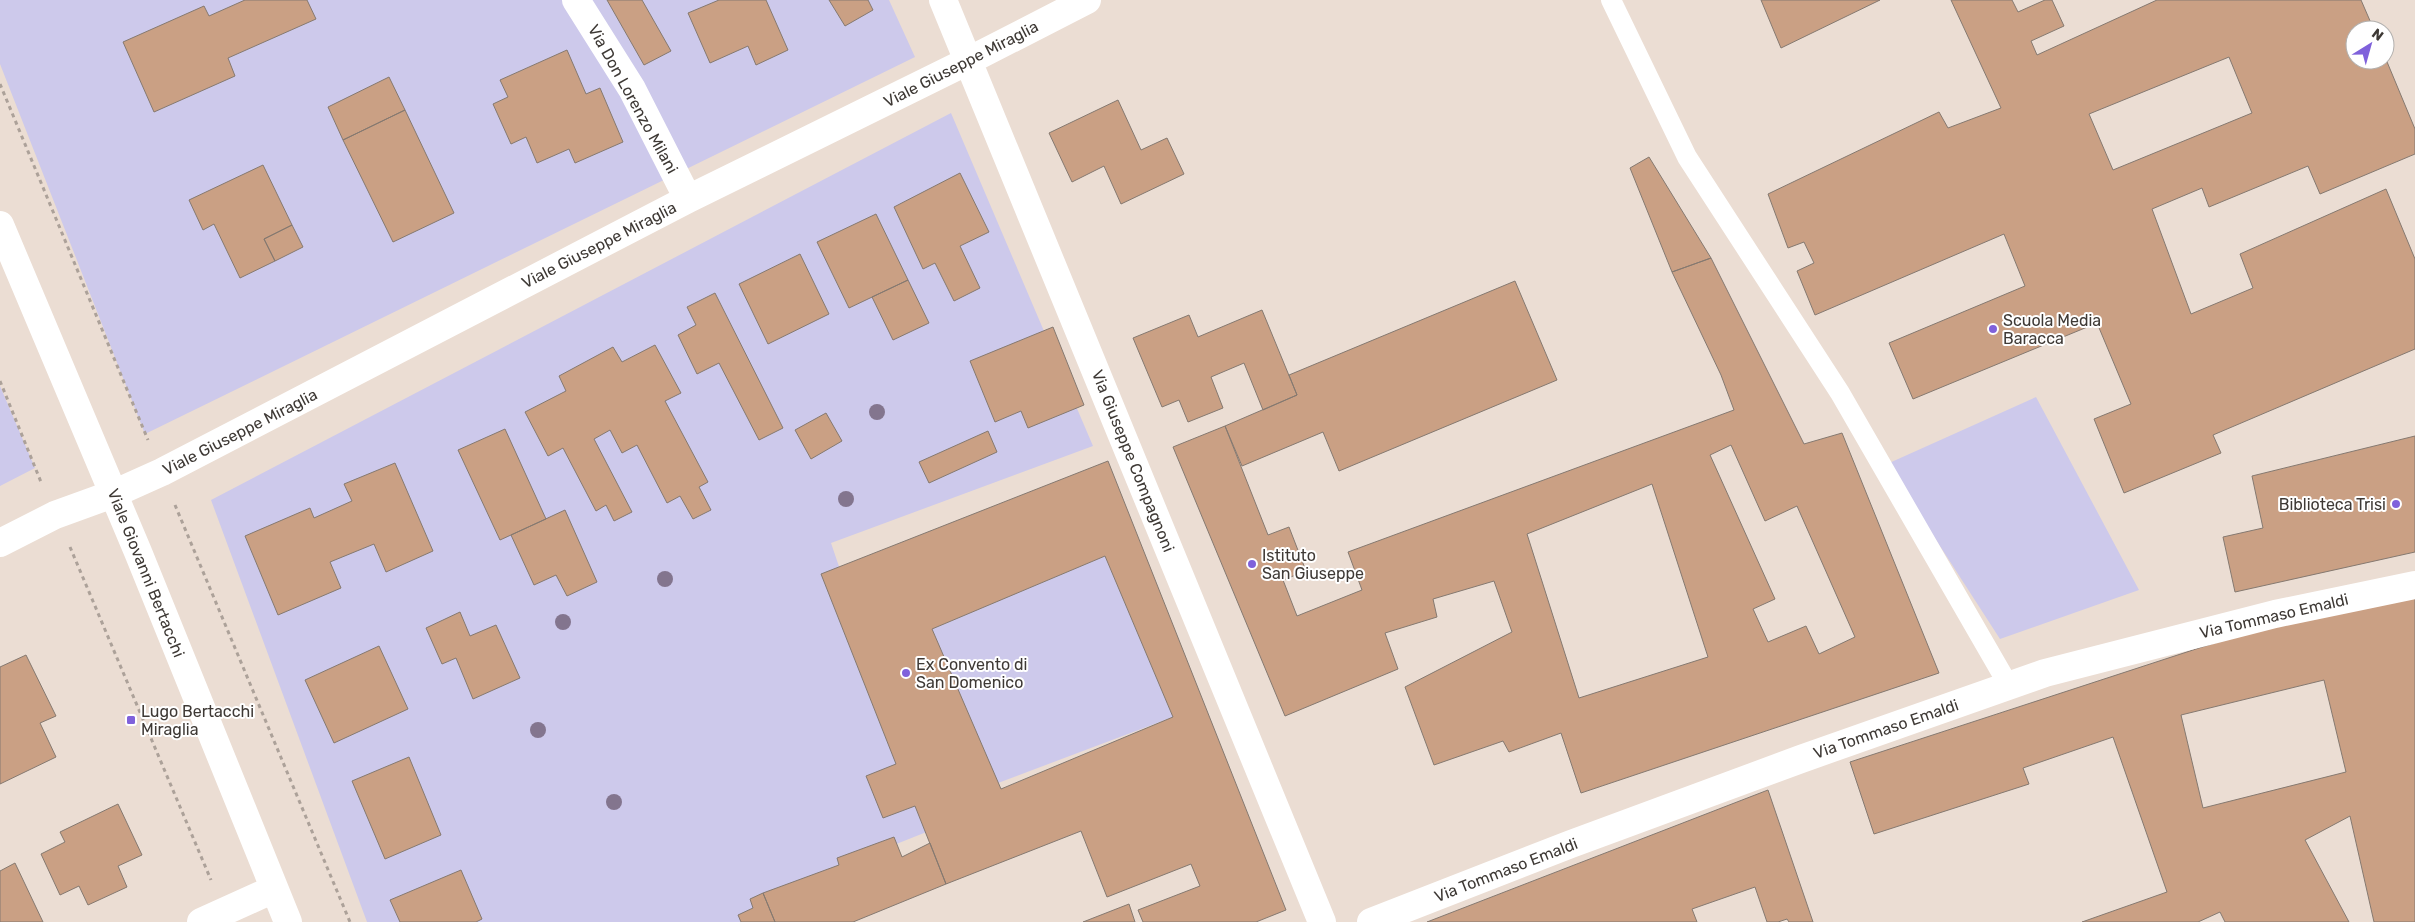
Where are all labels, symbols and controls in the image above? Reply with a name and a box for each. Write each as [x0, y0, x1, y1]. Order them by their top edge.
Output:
street label: Viale Giuseppe Miraglia [881, 17, 1041, 111]
north arrow [2345, 20, 2395, 70]
street label: Via Don Lorenzo Milani [584, 21, 682, 177]
text: N [2368, 25, 2387, 45]
street label: Viale Giuseppe Miraglia [519, 198, 679, 292]
place label: Scuola Media Baracca [2003, 311, 2101, 348]
marker: Scuola Media Baracca [1987, 323, 1999, 335]
street label: Via Giuseppe Compagnoni [1088, 367, 1178, 555]
street label: Viale Giuseppe Miraglia [160, 385, 320, 479]
street label: Viale Giovanni Bertacchi [103, 486, 189, 660]
place label: Biblioteca Trisi [2279, 495, 2386, 514]
marker: Biblioteca Trisi [2390, 498, 2402, 510]
place label: Istituto San Giuseppe [1262, 546, 1364, 583]
marker: Istituto San Giuseppe [1246, 558, 1258, 570]
street label: Via Tommaso Emaldi [2198, 590, 2350, 642]
place label: Ex Convento di San Domenico [916, 655, 1027, 692]
marker: Ex Convento di San Domenico [900, 667, 912, 679]
street label: Via Tommaso Emaldi [1811, 695, 1961, 763]
place label: Lugo Bertacchi Miraglia [141, 702, 254, 739]
marker: Lugo Bertacchi Miraglia [125, 714, 137, 726]
street label: Via Tommaso Emaldi [1432, 834, 1580, 906]

